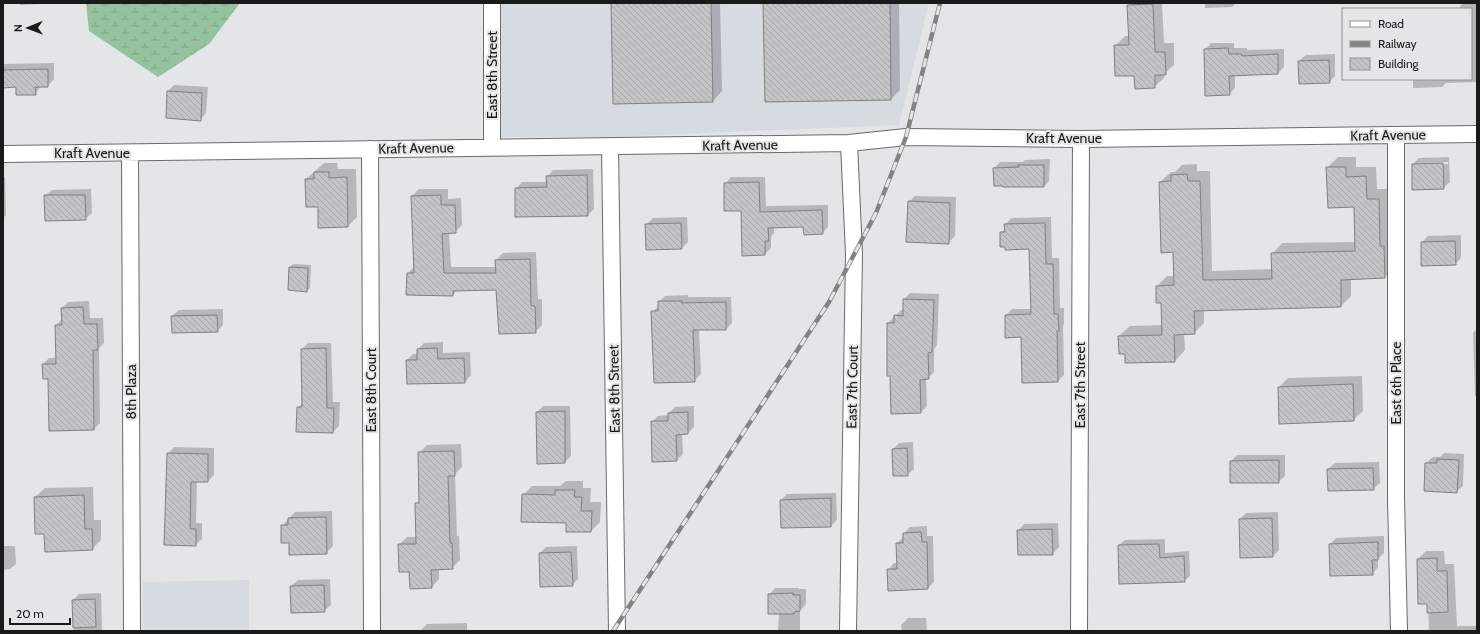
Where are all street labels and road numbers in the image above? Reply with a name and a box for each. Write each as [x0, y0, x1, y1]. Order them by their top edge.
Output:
street label: East 8th Street [483, 31, 501, 119]
street label: Kraft Avenue [1350, 125, 1426, 145]
street label: Kraft Avenue [1026, 129, 1102, 147]
street label: Kraft Avenue [702, 135, 778, 155]
street label: Kraft Avenue [378, 138, 454, 158]
street label: Kraft Avenue [54, 144, 130, 162]
street label: East 7th Street [1071, 341, 1089, 428]
street label: East 6th Place [1387, 342, 1405, 424]
street label: East 8th Street [604, 345, 624, 433]
street label: East 7th Court [842, 345, 862, 429]
street label: East 8th Court [362, 347, 380, 432]
street label: 8th Plaza [122, 364, 140, 420]

